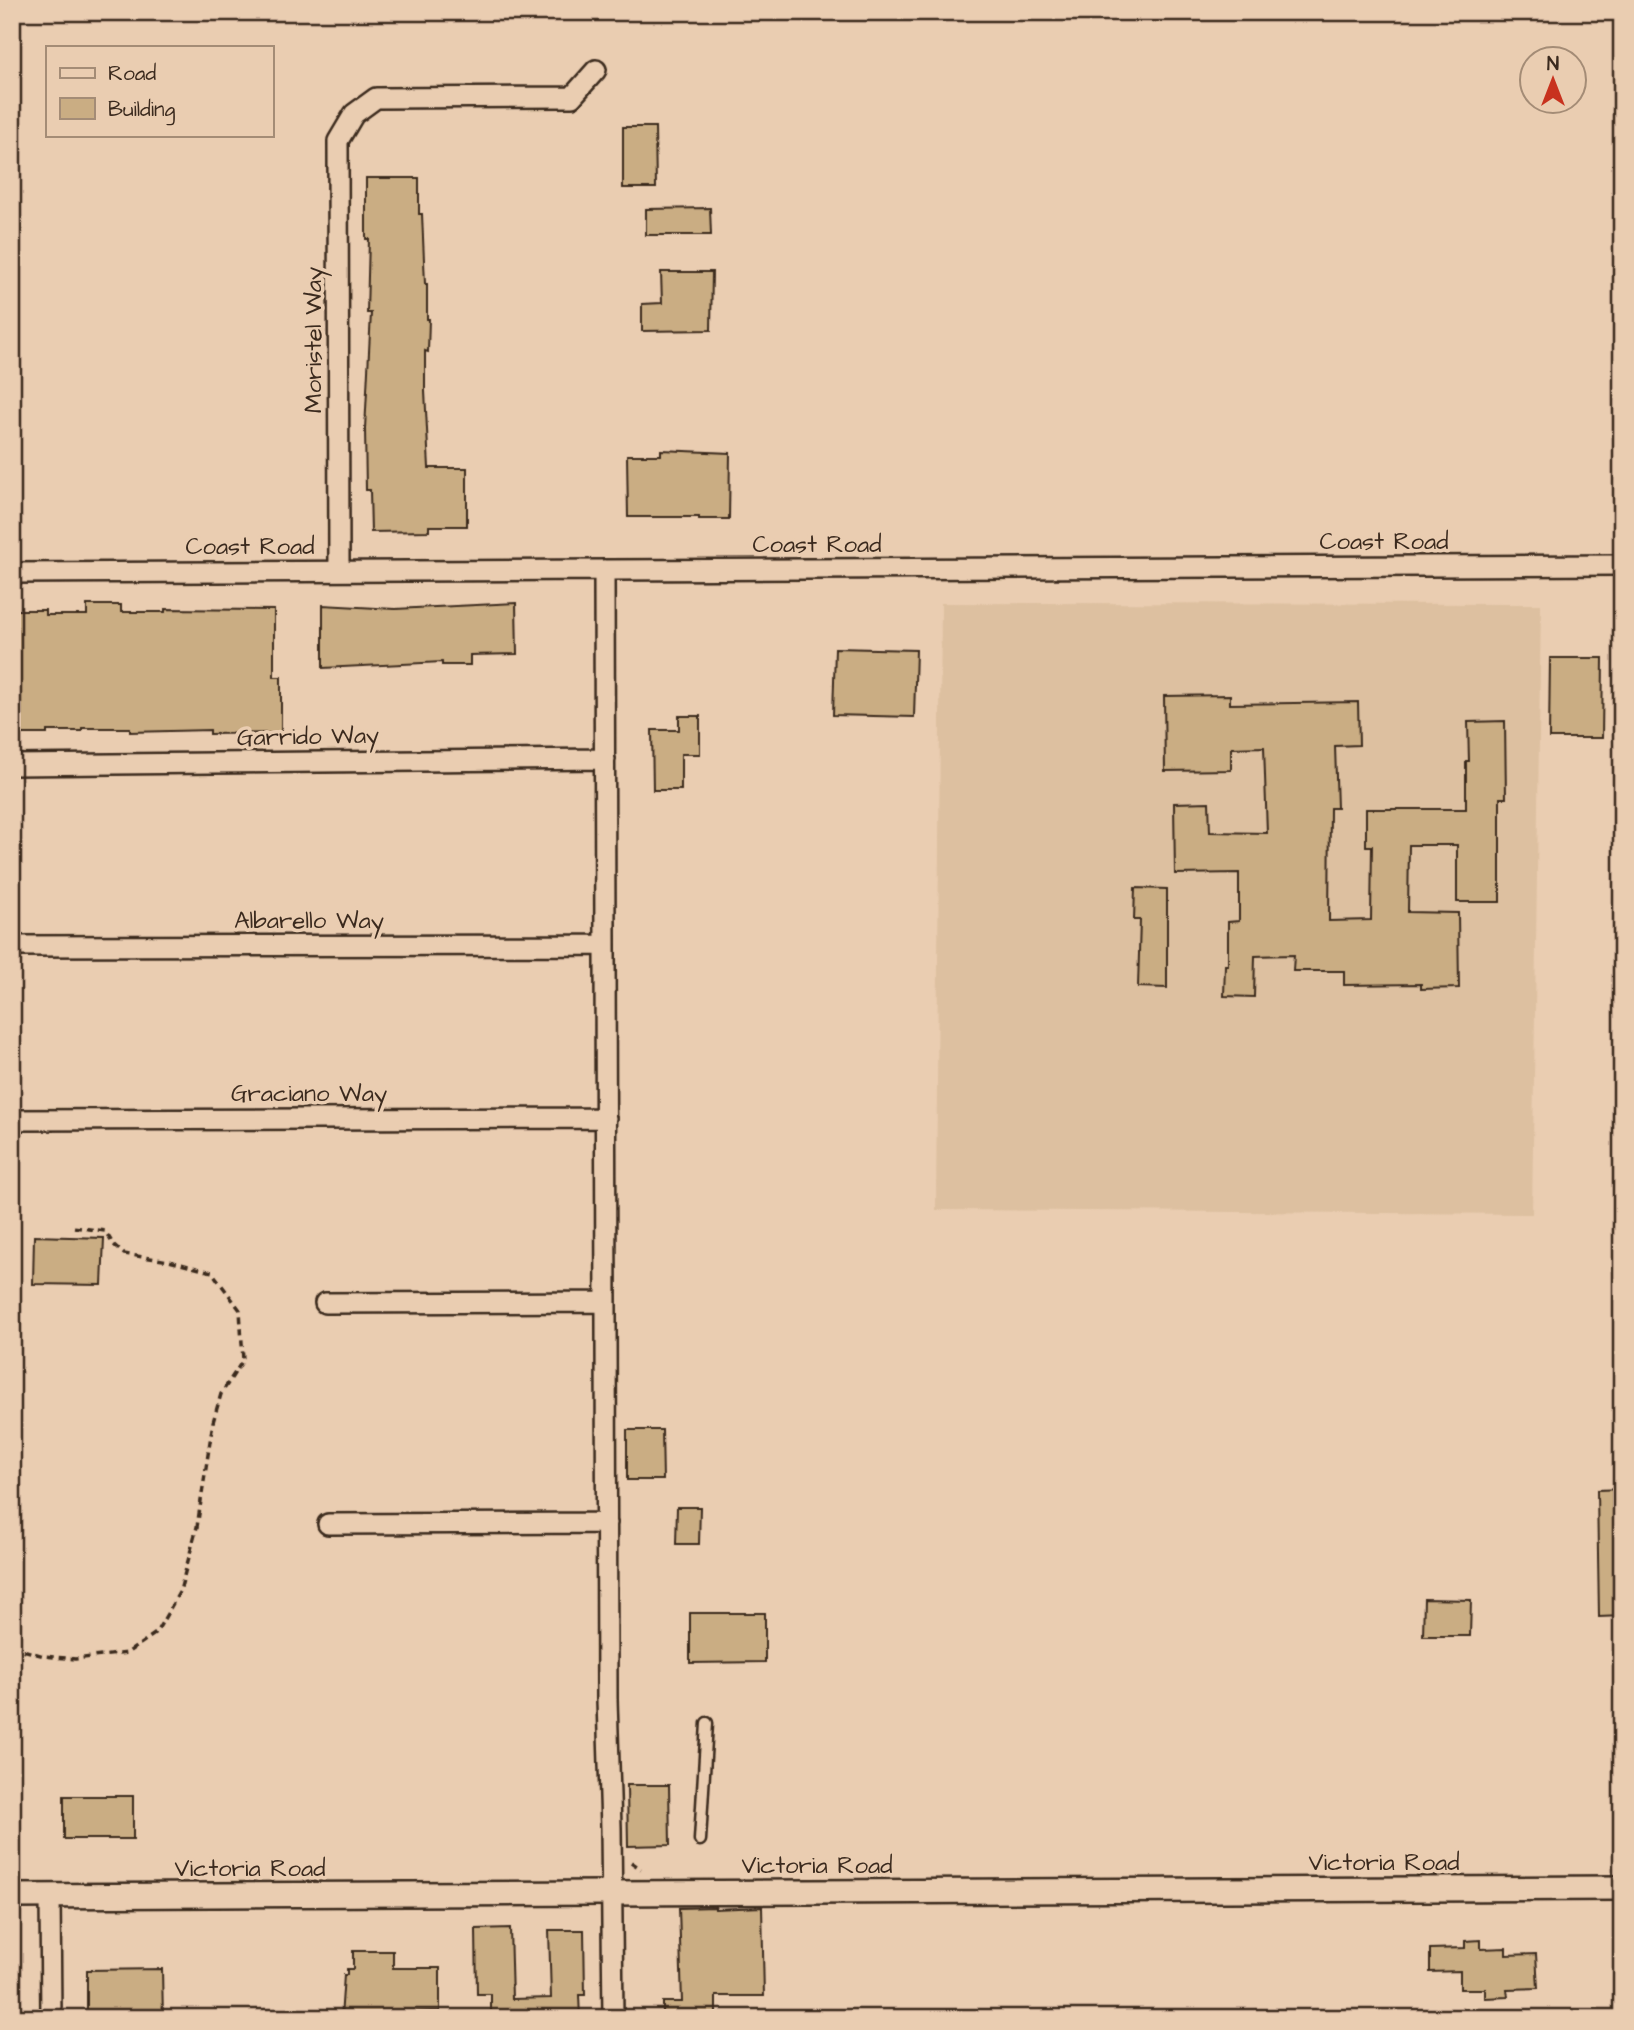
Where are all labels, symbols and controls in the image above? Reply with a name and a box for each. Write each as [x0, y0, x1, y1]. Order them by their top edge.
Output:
legend [46, 46, 273, 136]
north arrow [1518, 46, 1588, 116]
text: N [1547, 51, 1559, 78]
text: Road [108, 59, 156, 88]
text: Building [108, 95, 176, 126]
street label: Moristel Way [297, 267, 332, 413]
street label: Coast Road [1319, 525, 1449, 559]
street label: Coast Road [752, 528, 882, 562]
street label: Coast Road [185, 530, 315, 564]
street label: Garrido Way [237, 719, 379, 756]
street label: Albarello Way [234, 904, 384, 939]
street label: Graciano Way [231, 1077, 387, 1112]
street label: Victoria Road [1309, 1846, 1459, 1880]
street label: Victoria Road [742, 1849, 892, 1883]
street label: Victoria Road [175, 1852, 325, 1886]

